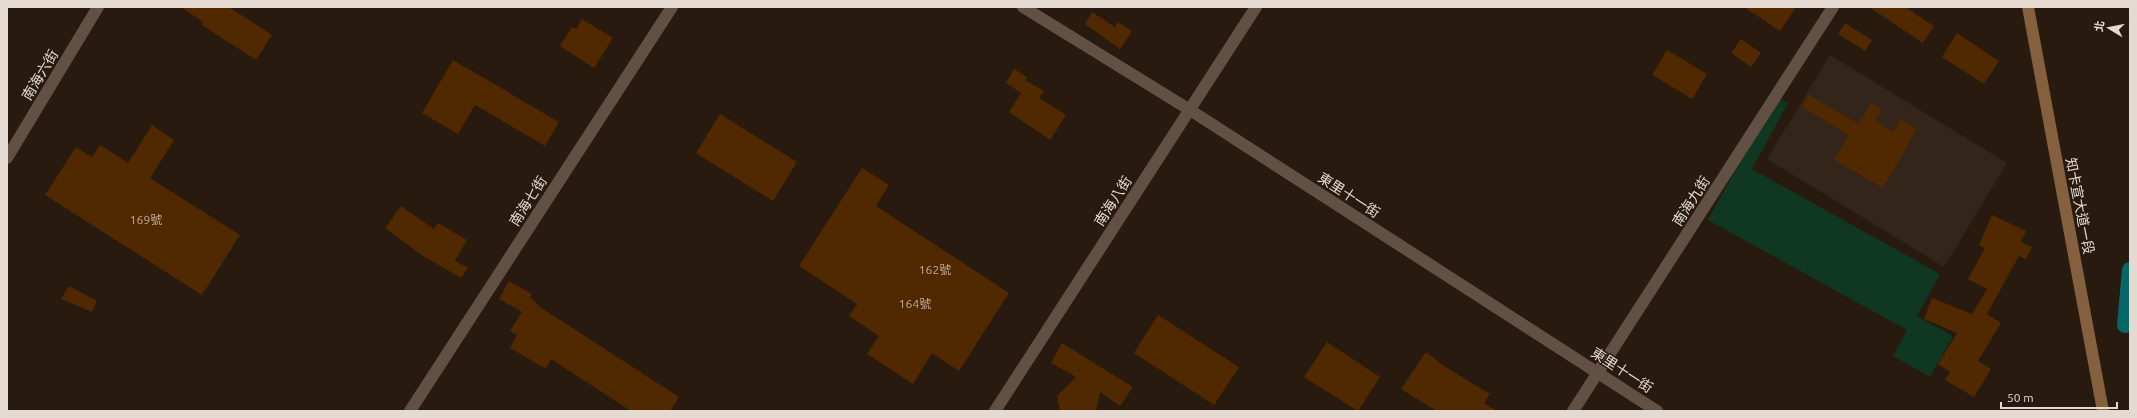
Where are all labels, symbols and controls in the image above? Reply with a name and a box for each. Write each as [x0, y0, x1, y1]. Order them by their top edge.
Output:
north arrow [2089, 8, 2129, 48]
text: 北 [2092, 20, 2106, 33]
street label: 南海六街 [19, 47, 61, 103]
street label: 知卡宣大道一段 [2063, 156, 2097, 256]
street label: 東里十一街 [1315, 169, 1383, 221]
street label: 南海七街 [506, 173, 550, 229]
street label: 南海八街 [1091, 173, 1135, 229]
street label: 南海九街 [1669, 173, 1713, 229]
house number: 169號 [130, 213, 162, 226]
house number: 162號 [919, 263, 951, 276]
house number: 164號 [899, 297, 931, 310]
street label: 東里十一街 [1588, 344, 1656, 396]
scale bar [2001, 384, 2117, 410]
text: 50 m [2007, 391, 2034, 404]

